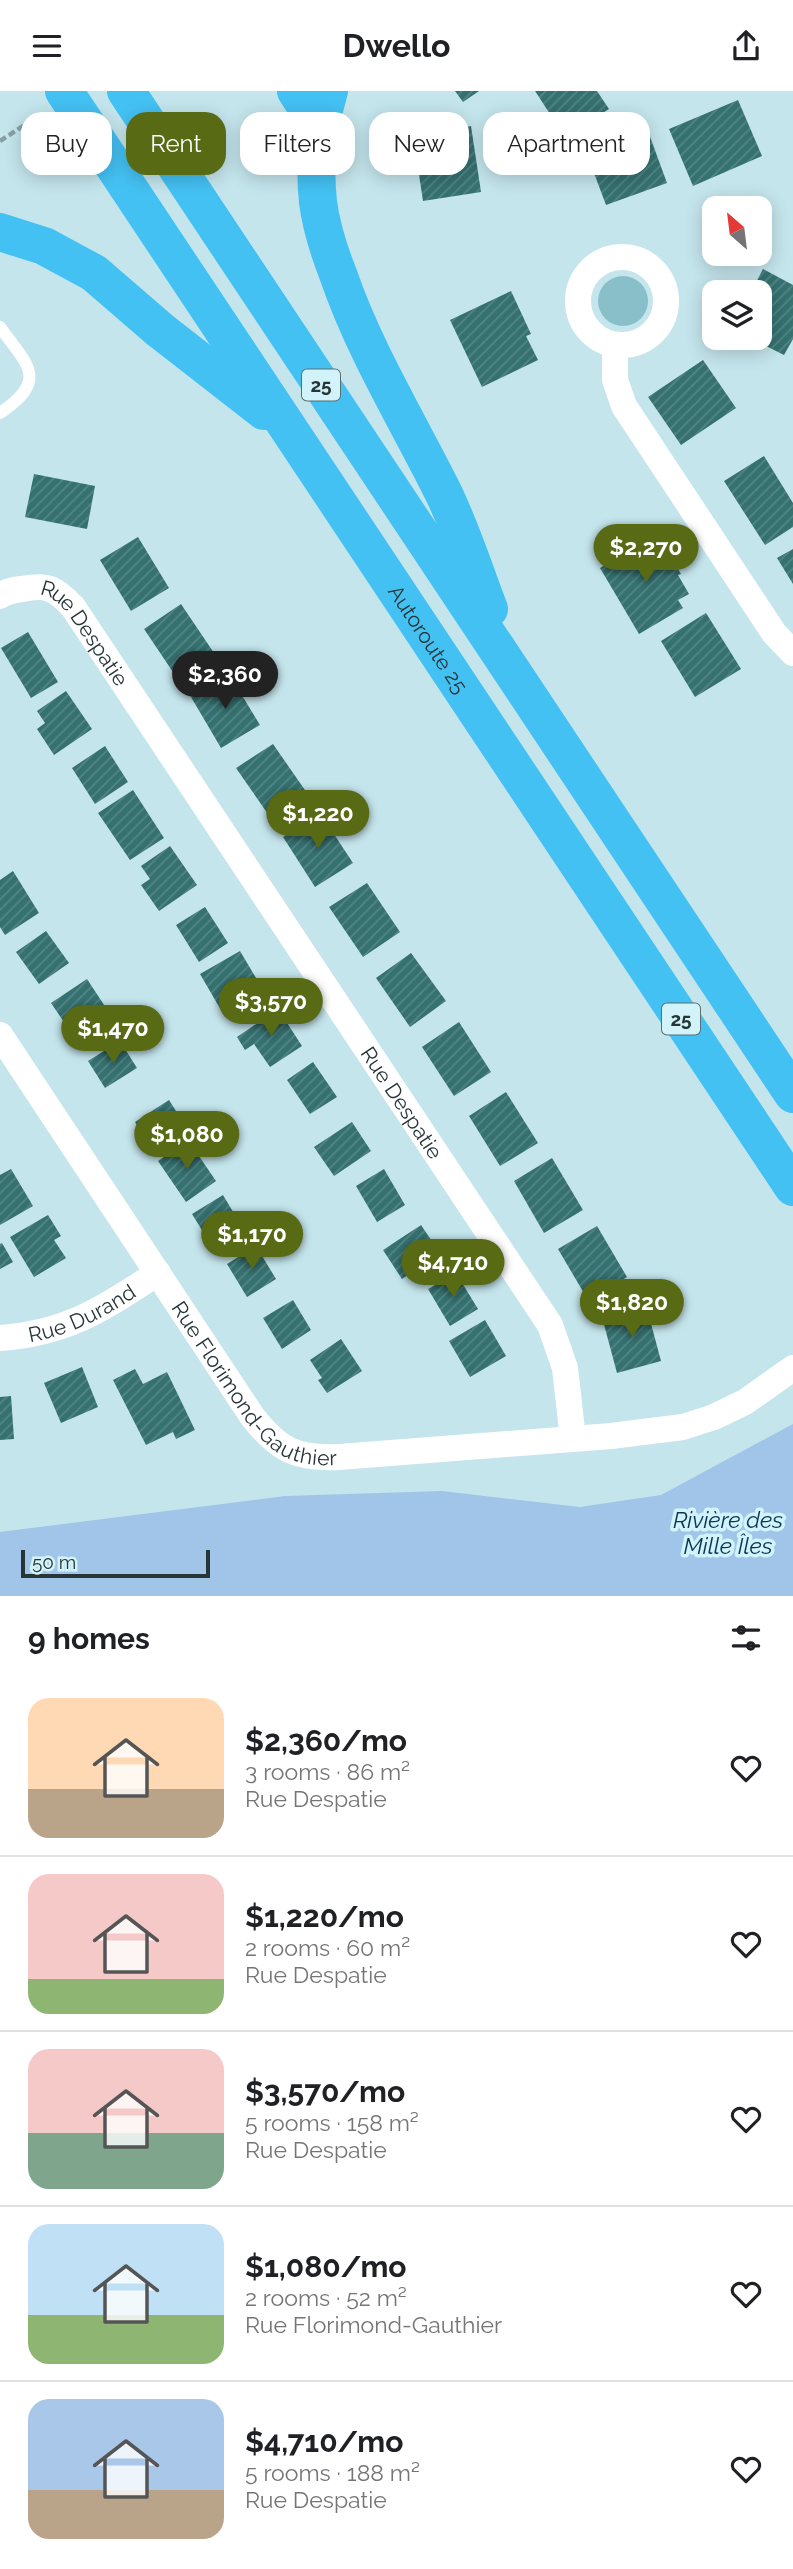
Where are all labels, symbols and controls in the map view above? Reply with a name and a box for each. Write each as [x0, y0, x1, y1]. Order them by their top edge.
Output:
icon: menu [28, 27, 66, 65]
text: Dwello [342, 27, 451, 64]
icon: share [727, 27, 765, 65]
chip: Buy [21, 112, 112, 175]
chip: Rent [126, 112, 226, 175]
chip: Filters [240, 112, 355, 175]
chip: New [369, 112, 469, 175]
chip: Apartment [483, 112, 650, 175]
north arrow [702, 196, 772, 266]
map controls [702, 196, 772, 350]
button: layers [702, 280, 772, 350]
road number: 25 [302, 369, 340, 401]
pin: $2,270 [589, 525, 703, 584]
text: $2,270 [610, 533, 682, 560]
street label: Rue Despatie [38, 574, 134, 690]
street label: Autoroute 25 [383, 580, 473, 698]
pin: $2,360 [168, 651, 282, 711]
text: $2,360 [188, 660, 262, 687]
pin: $1,220 [261, 791, 375, 850]
text: $1,220 [282, 799, 354, 826]
pin: $3,570 [214, 979, 328, 1038]
text: $3,570 [235, 987, 307, 1014]
road number: 25 [662, 1003, 700, 1035]
pin: $1,470 [56, 1005, 170, 1065]
text: $1,470 [77, 1014, 149, 1041]
street label: Rue Despatie [356, 1042, 448, 1163]
pin: $1,080 [130, 1111, 244, 1171]
text: $1,080 [150, 1120, 224, 1147]
pin: $1,170 [195, 1211, 309, 1271]
text: $1,170 [217, 1220, 287, 1247]
pin: $4,710 [396, 1239, 510, 1299]
text: $4,710 [418, 1248, 488, 1275]
street label: Rue Durand [26, 1278, 140, 1347]
pin: $1,820 [575, 1279, 689, 1339]
text: $1,820 [596, 1288, 668, 1315]
street label: Rue Florimond-Gauthier [167, 1296, 338, 1470]
water label: Rivière des Mille Îles [673, 1506, 783, 1559]
scale bar [21, 1547, 210, 1579]
text: 50 m [32, 1551, 76, 1573]
icon: filters [727, 1619, 765, 1657]
text: 9 homes [28, 1621, 150, 1656]
text: $2,360/mo [245, 1723, 407, 1758]
icon: home [84, 1726, 168, 1810]
icon: heart [727, 1749, 765, 1787]
text: 3 rooms · 86 m² [245, 1758, 410, 1785]
text: Rue Despatie [245, 1785, 387, 1812]
text: $1,220/mo [245, 1899, 404, 1934]
icon: home [84, 1902, 168, 1986]
icon: heart [727, 1925, 765, 1963]
text: 2 rooms · 60 m² [245, 1934, 410, 1961]
text: Rue Despatie [245, 1961, 387, 1988]
text: $3,570/mo [245, 2074, 405, 2109]
icon: home [84, 2077, 168, 2161]
icon: heart [727, 2100, 765, 2138]
text: 5 rooms · 158 m² [245, 2109, 419, 2136]
text: Rue Despatie [245, 2136, 387, 2163]
text: $1,080/mo [245, 2249, 407, 2284]
icon: home [84, 2252, 168, 2336]
icon: heart [727, 2275, 765, 2313]
text: 2 rooms · 52 m² [245, 2284, 407, 2311]
text: Rue Florimond-Gauthier [245, 2311, 502, 2338]
text: $4,710/mo [245, 2424, 403, 2459]
icon: home [84, 2427, 168, 2511]
icon: heart [727, 2450, 765, 2488]
text: 5 rooms · 188 m² [245, 2459, 420, 2486]
text: Rue Despatie [245, 2486, 387, 2513]

